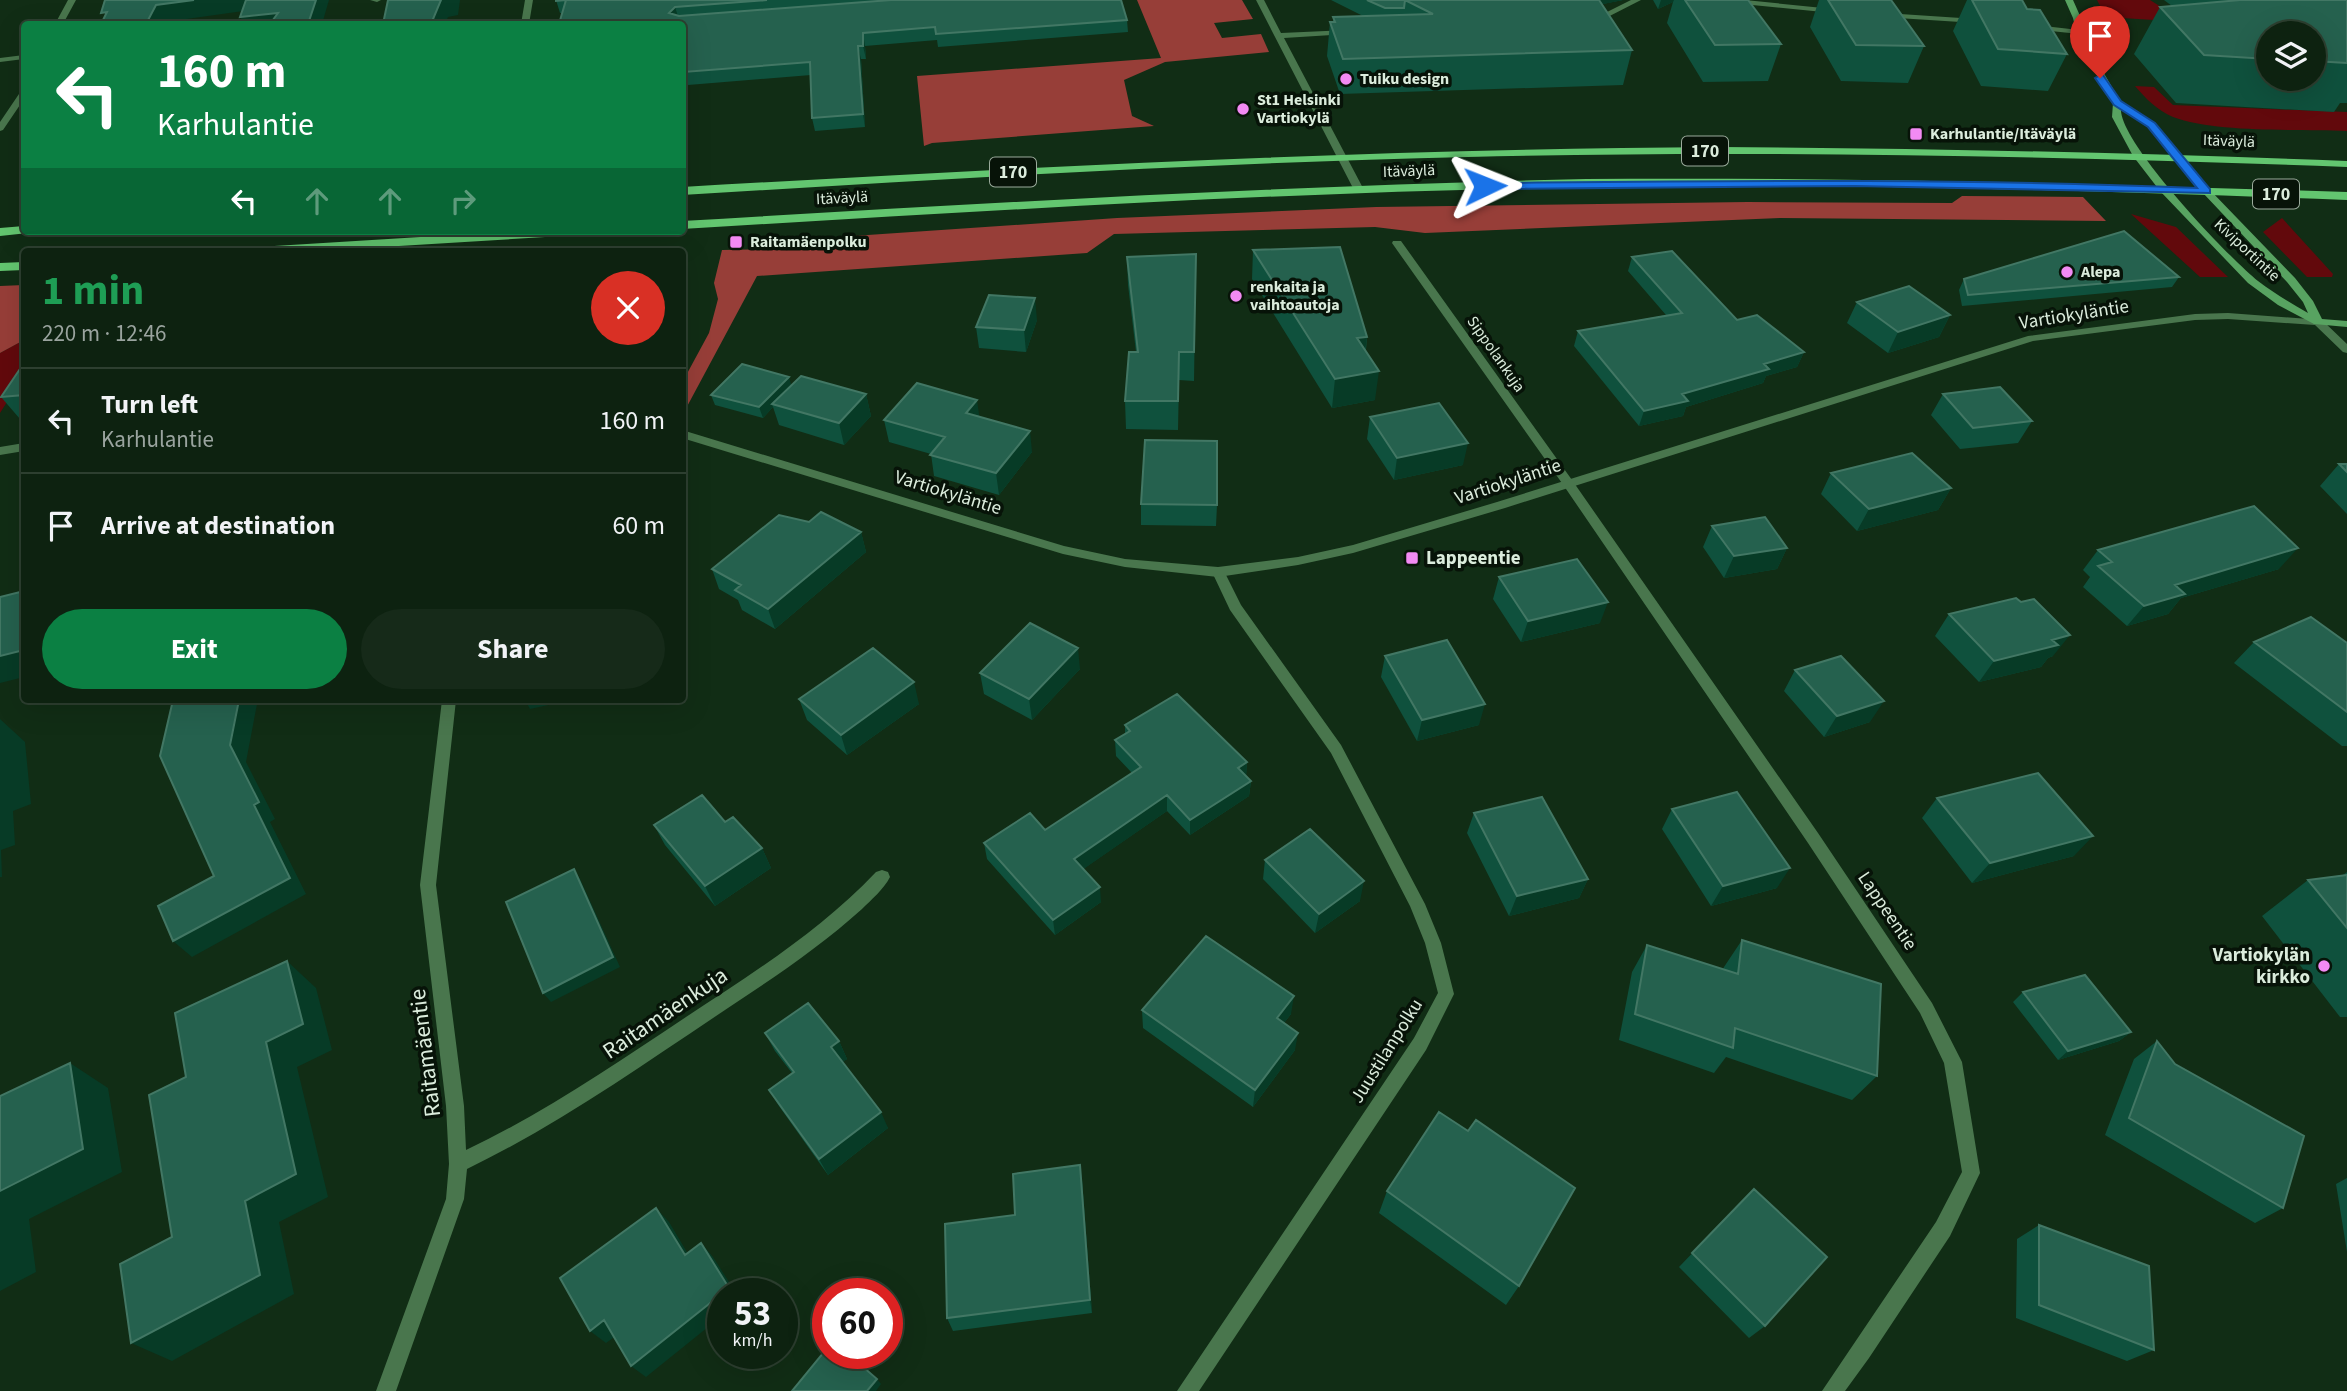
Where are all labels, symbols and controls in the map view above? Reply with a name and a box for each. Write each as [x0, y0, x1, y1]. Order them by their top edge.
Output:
pin [2070, 6, 2130, 78]
icon: arrive [2081, 17, 2119, 55]
map controls [2256, 21, 2326, 91]
button: layers [2256, 21, 2326, 91]
text: 160 m [157, 37, 286, 107]
icon: left [42, 49, 133, 140]
place label: Tuiku design [1360, 68, 1449, 90]
marker: Tuiku design [1338, 71, 1354, 87]
place label: St1 Helsinki Vartiokylä [1256, 89, 1341, 129]
marker: St1 Helsinki Vartiokylä [1235, 101, 1251, 117]
text: Karhulantie [157, 102, 314, 148]
place label: Karhulantie/Itäväylä [1930, 123, 2076, 145]
marker: Karhulantie/Itäväylä [1908, 126, 1924, 142]
street label: Itäväylä [2203, 129, 2255, 153]
road number: 170 [1682, 136, 1728, 166]
position arrow [1448, 149, 1522, 223]
road number: 170 [990, 158, 1036, 187]
street label: Itäväylä [1383, 159, 1435, 183]
road number: 170 [2253, 180, 2299, 209]
icon: left [225, 182, 263, 220]
icon: ahead [298, 182, 336, 220]
icon: ahead [371, 182, 409, 220]
icon: right [444, 182, 482, 220]
street label: Itäväylä [815, 186, 869, 210]
street label: Kiviportintie [2209, 214, 2285, 286]
place label: Raitamäenpolku [750, 231, 867, 253]
marker: Raitamäenpolku [728, 234, 744, 250]
text: 1 min [42, 261, 144, 321]
place label: Alepa [2080, 261, 2120, 283]
marker: Alepa [2059, 264, 2075, 280]
button: close [591, 271, 665, 345]
place label: renkaita ja vaihtoautoja [1250, 276, 1340, 316]
marker: renkaita ja vaihtoautoja [1228, 288, 1244, 304]
street label: Vartiokyläntie [2017, 293, 2131, 337]
street label: Sippolankuja [1462, 312, 1530, 396]
text: 220 m · 12:46 [42, 317, 166, 350]
text: Turn left [101, 386, 198, 423]
icon: left [42, 402, 80, 440]
text: 160 m [599, 402, 665, 439]
text: Karhulantie [101, 423, 214, 456]
street label: Vartiokyläntie [1451, 452, 1565, 512]
street label: Vartiokyläntie [891, 464, 1005, 522]
icon: arrive [42, 507, 80, 545]
text: Arrive at destination [101, 507, 335, 544]
text: 60 m [612, 507, 665, 544]
place label: Lappeentie [1426, 545, 1521, 572]
marker: Lappeentie [1404, 550, 1420, 566]
button: Exit [42, 609, 347, 689]
button: Share [361, 609, 665, 689]
street label: Lappeentie [1851, 866, 1923, 956]
place label: Vartiokylän kirkko [2212, 942, 2310, 991]
marker: Vartiokylän kirkko [2316, 958, 2332, 974]
street label: Raitamäenkuja [596, 959, 734, 1067]
street label: Raitamäentie [401, 987, 449, 1119]
street label: Juustilanpolku [1344, 994, 1430, 1108]
speed limit sign: 60 [812, 1278, 903, 1369]
text: 53 [734, 1289, 771, 1339]
text: km/h [733, 1328, 772, 1353]

